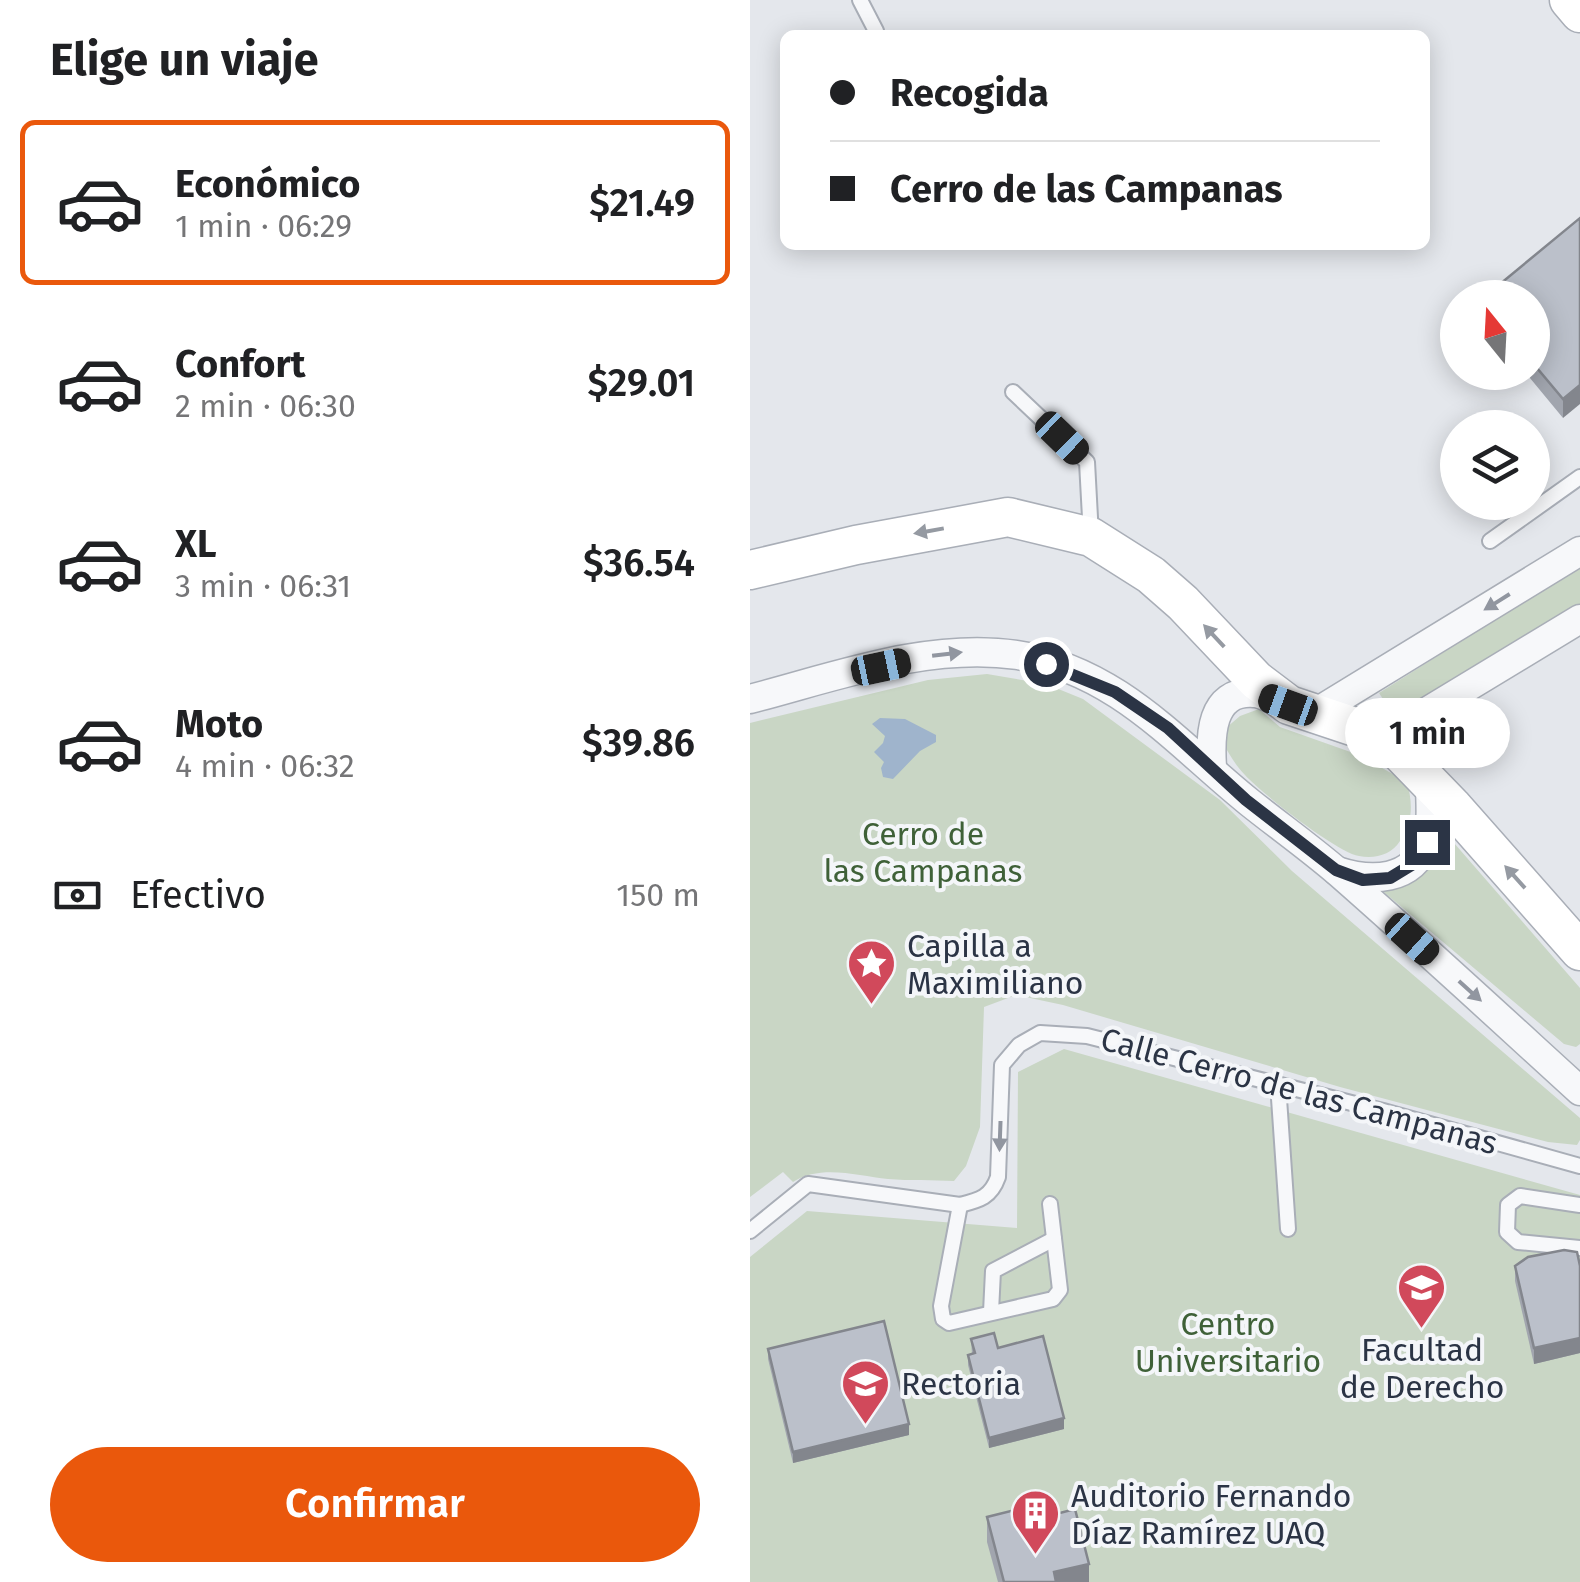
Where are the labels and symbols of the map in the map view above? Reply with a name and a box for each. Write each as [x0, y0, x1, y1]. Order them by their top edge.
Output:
north arrow [1440, 280, 1550, 390]
car [1030, 406, 1094, 470]
one-way arrow [913, 524, 944, 539]
one-way arrow [1483, 593, 1511, 610]
one-way arrow [1203, 624, 1226, 648]
route start [1024, 642, 1069, 687]
car [849, 646, 913, 688]
one-way arrow [932, 646, 963, 662]
car [1255, 681, 1321, 729]
callout: 1 min [1344, 697, 1510, 767]
park label: Cerro de las Campanas [823, 815, 1023, 890]
route end [1405, 820, 1450, 865]
one-way arrow [1505, 865, 1527, 890]
car [1380, 908, 1444, 970]
place label: Capilla a Maximiliano [907, 927, 1084, 1002]
place icon: Capilla a Maximiliano [846, 938, 898, 1006]
one-way arrow [1458, 979, 1482, 1002]
street label: Calle Cerro de las Campanas [1097, 1020, 1501, 1162]
one-way arrow [991, 1121, 1007, 1153]
school or university icon: Facultad de Derecho [1396, 1262, 1448, 1330]
park label: Centro Universitario [1135, 1305, 1321, 1380]
place label: Facultad de Derecho [1340, 1331, 1504, 1406]
school or university icon: Rectoria [840, 1358, 892, 1426]
place label: Rectoria [901, 1365, 1021, 1403]
place label: Auditorio Fernando Díaz Ramírez UAQ [1071, 1477, 1352, 1552]
building icon: Auditorio Fernando Díaz Ramírez UAQ [1010, 1488, 1062, 1556]

